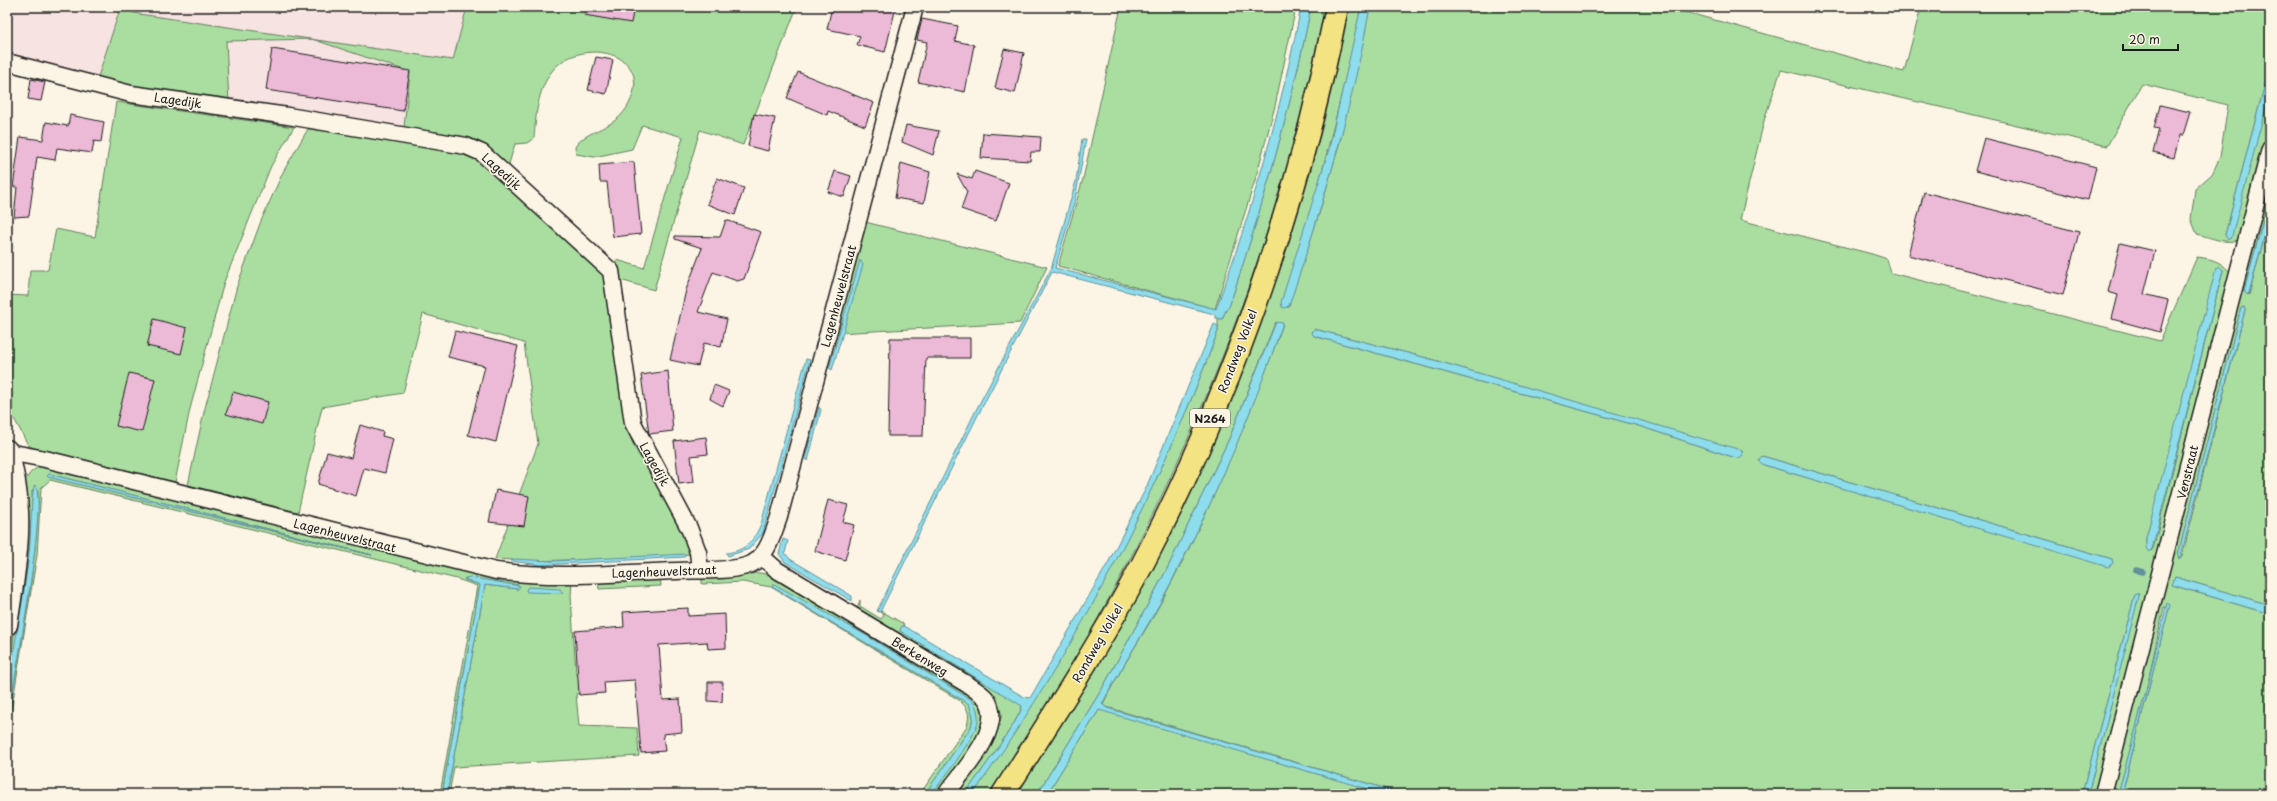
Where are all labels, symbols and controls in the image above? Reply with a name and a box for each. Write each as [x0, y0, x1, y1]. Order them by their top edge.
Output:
scale bar [2123, 26, 2178, 52]
text: 20 m [2129, 30, 2160, 48]
street label: Lagedijk [153, 88, 203, 112]
street label: Lagedijk [478, 148, 526, 194]
street label: Lagenheuvelstraat [816, 243, 860, 349]
street label: Rondweg Volkel [1213, 307, 1261, 395]
road number: N264 [1190, 409, 1230, 427]
street label: Lagedijk [635, 439, 675, 489]
street label: Venstraat [2172, 443, 2202, 501]
street label: Lagenheuvelstraat [292, 514, 398, 556]
street label: Lagenheuvelstraat [611, 560, 717, 582]
street label: Rondweg Volkel [1067, 600, 1127, 686]
street label: Berkenweg [888, 632, 952, 680]

